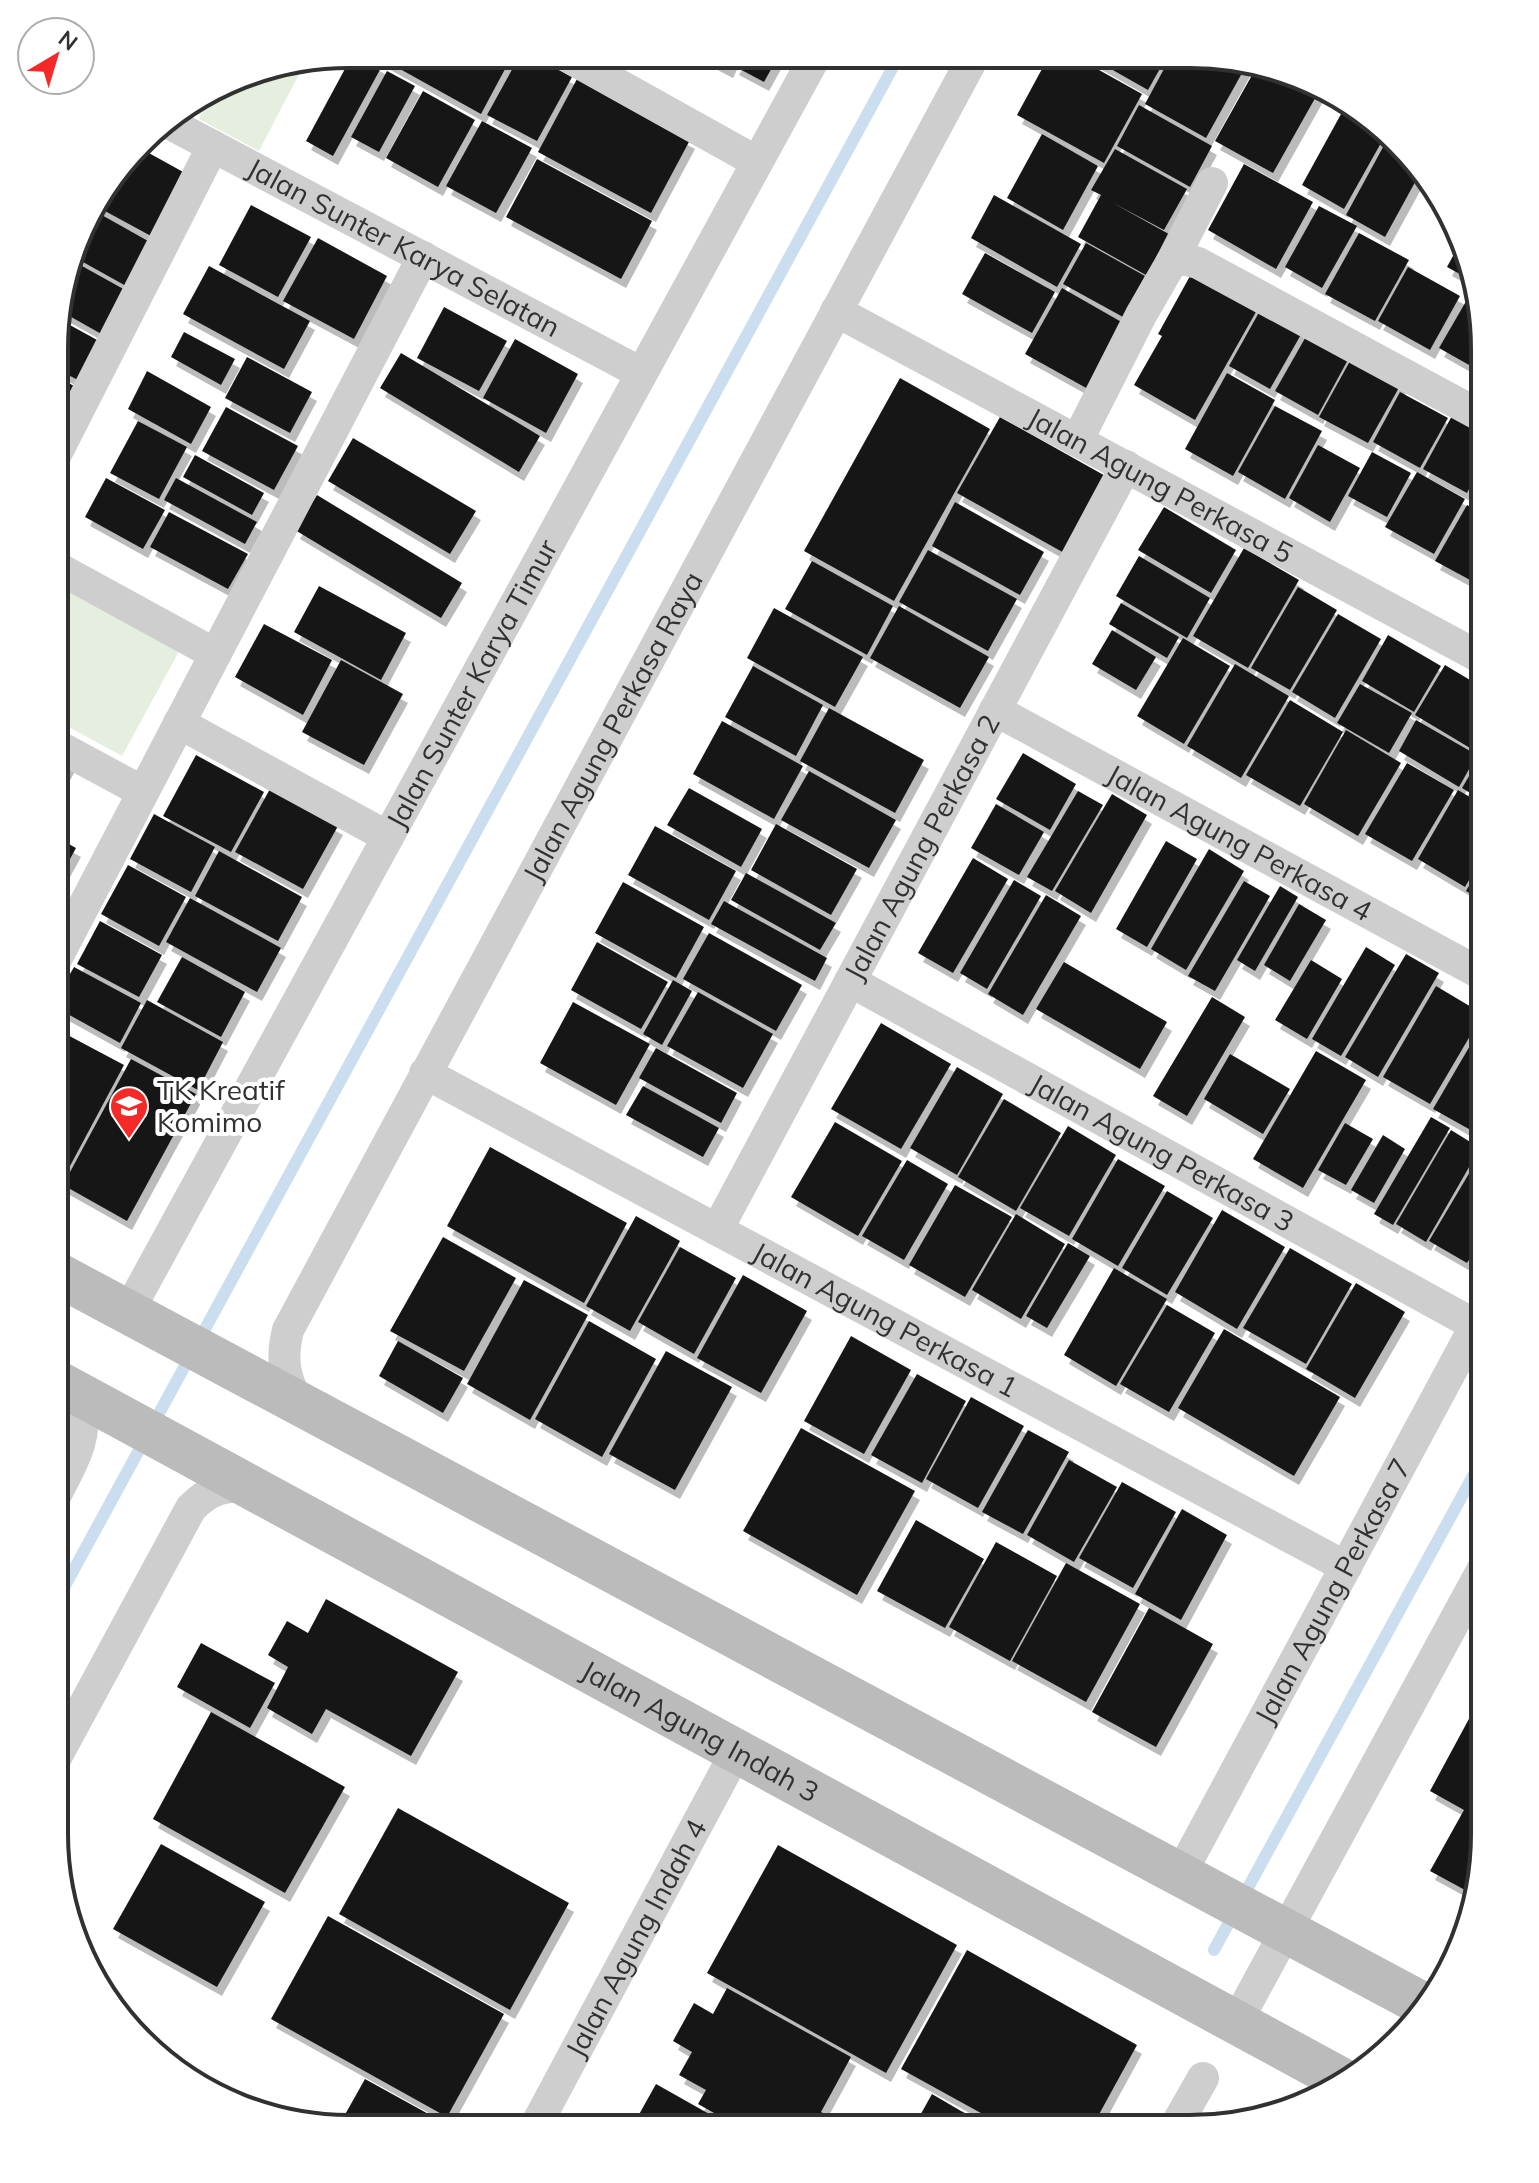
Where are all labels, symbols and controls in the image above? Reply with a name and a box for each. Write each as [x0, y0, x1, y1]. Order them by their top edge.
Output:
north arrow [16, 16, 96, 96]
text: N [53, 24, 83, 56]
street label: Jalan Sunter Karya Selatan [241, 150, 566, 344]
street label: Jalan Agung Perkasa 5 [1022, 399, 1299, 570]
street label: Jalan Sunter Karya Timur [378, 532, 565, 834]
street label: Jalan Agung Perkasa Raya [515, 566, 710, 888]
street label: Jalan Agung Perkasa 2 [836, 708, 1007, 986]
street label: Jalan Agung Perkasa 4 [1101, 756, 1378, 928]
street label: Jalan Agung Perkasa 3 [1024, 1065, 1300, 1239]
place label: TK Kreatif Komimo [157, 1072, 285, 1139]
school or university icon: TK Kreatif Komimo [108, 1085, 150, 1140]
street label: Jalan Agung Perkasa 1 [746, 1234, 1024, 1405]
street label: Jalan Agung Perkasa 7 [1247, 1452, 1418, 1730]
street label: Jalan Agung Indah 3 [575, 1652, 825, 1809]
street label: Jalan Agung Indah 4 [558, 1813, 714, 2063]

